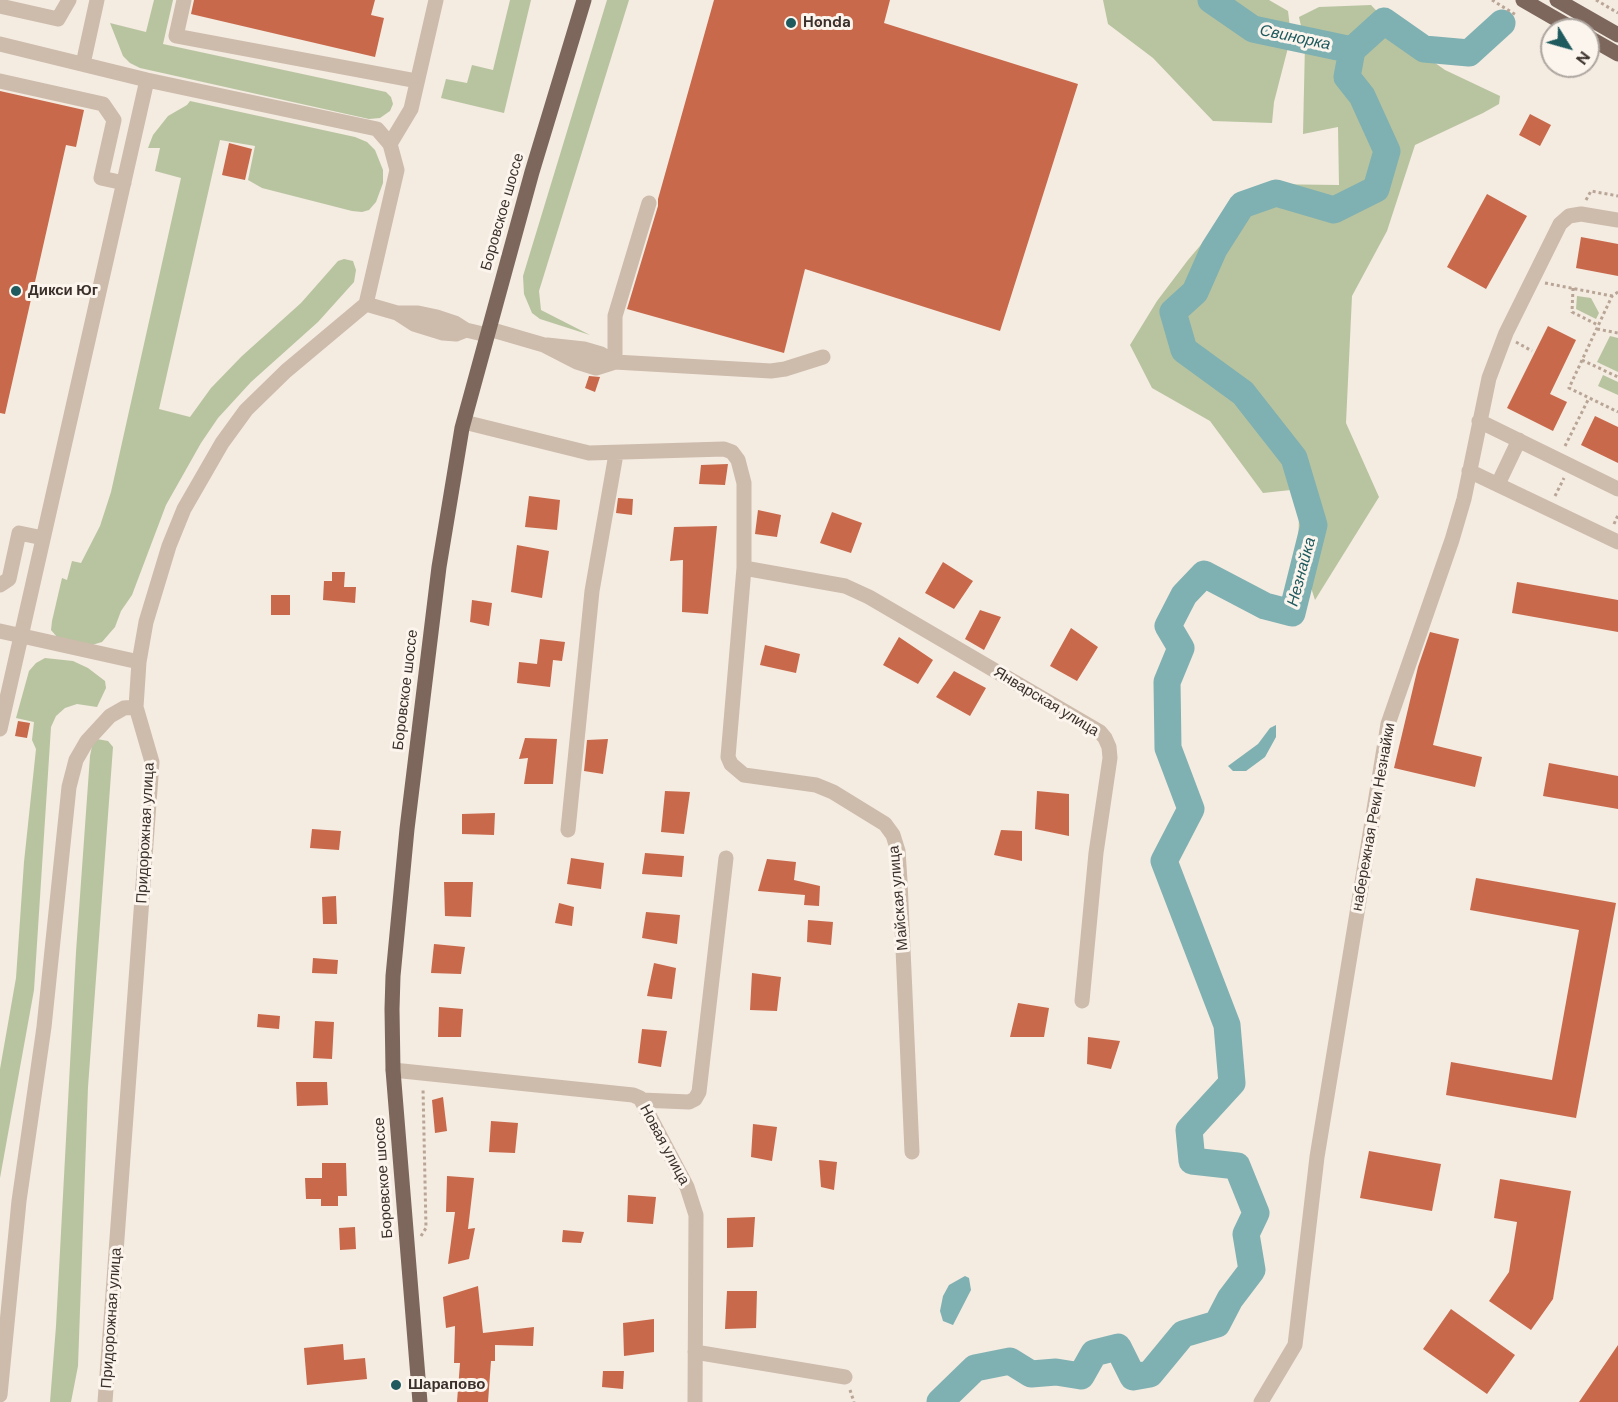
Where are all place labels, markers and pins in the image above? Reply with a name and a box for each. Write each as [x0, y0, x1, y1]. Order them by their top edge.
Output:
place label: Honda [803, 14, 851, 32]
marker: Honda [784, 16, 798, 30]
place label: Дикси Юг [28, 282, 98, 300]
marker: Дикси Юг [9, 284, 23, 298]
place label: Шарапово [408, 1376, 485, 1394]
marker: Шарапово [389, 1378, 403, 1392]

